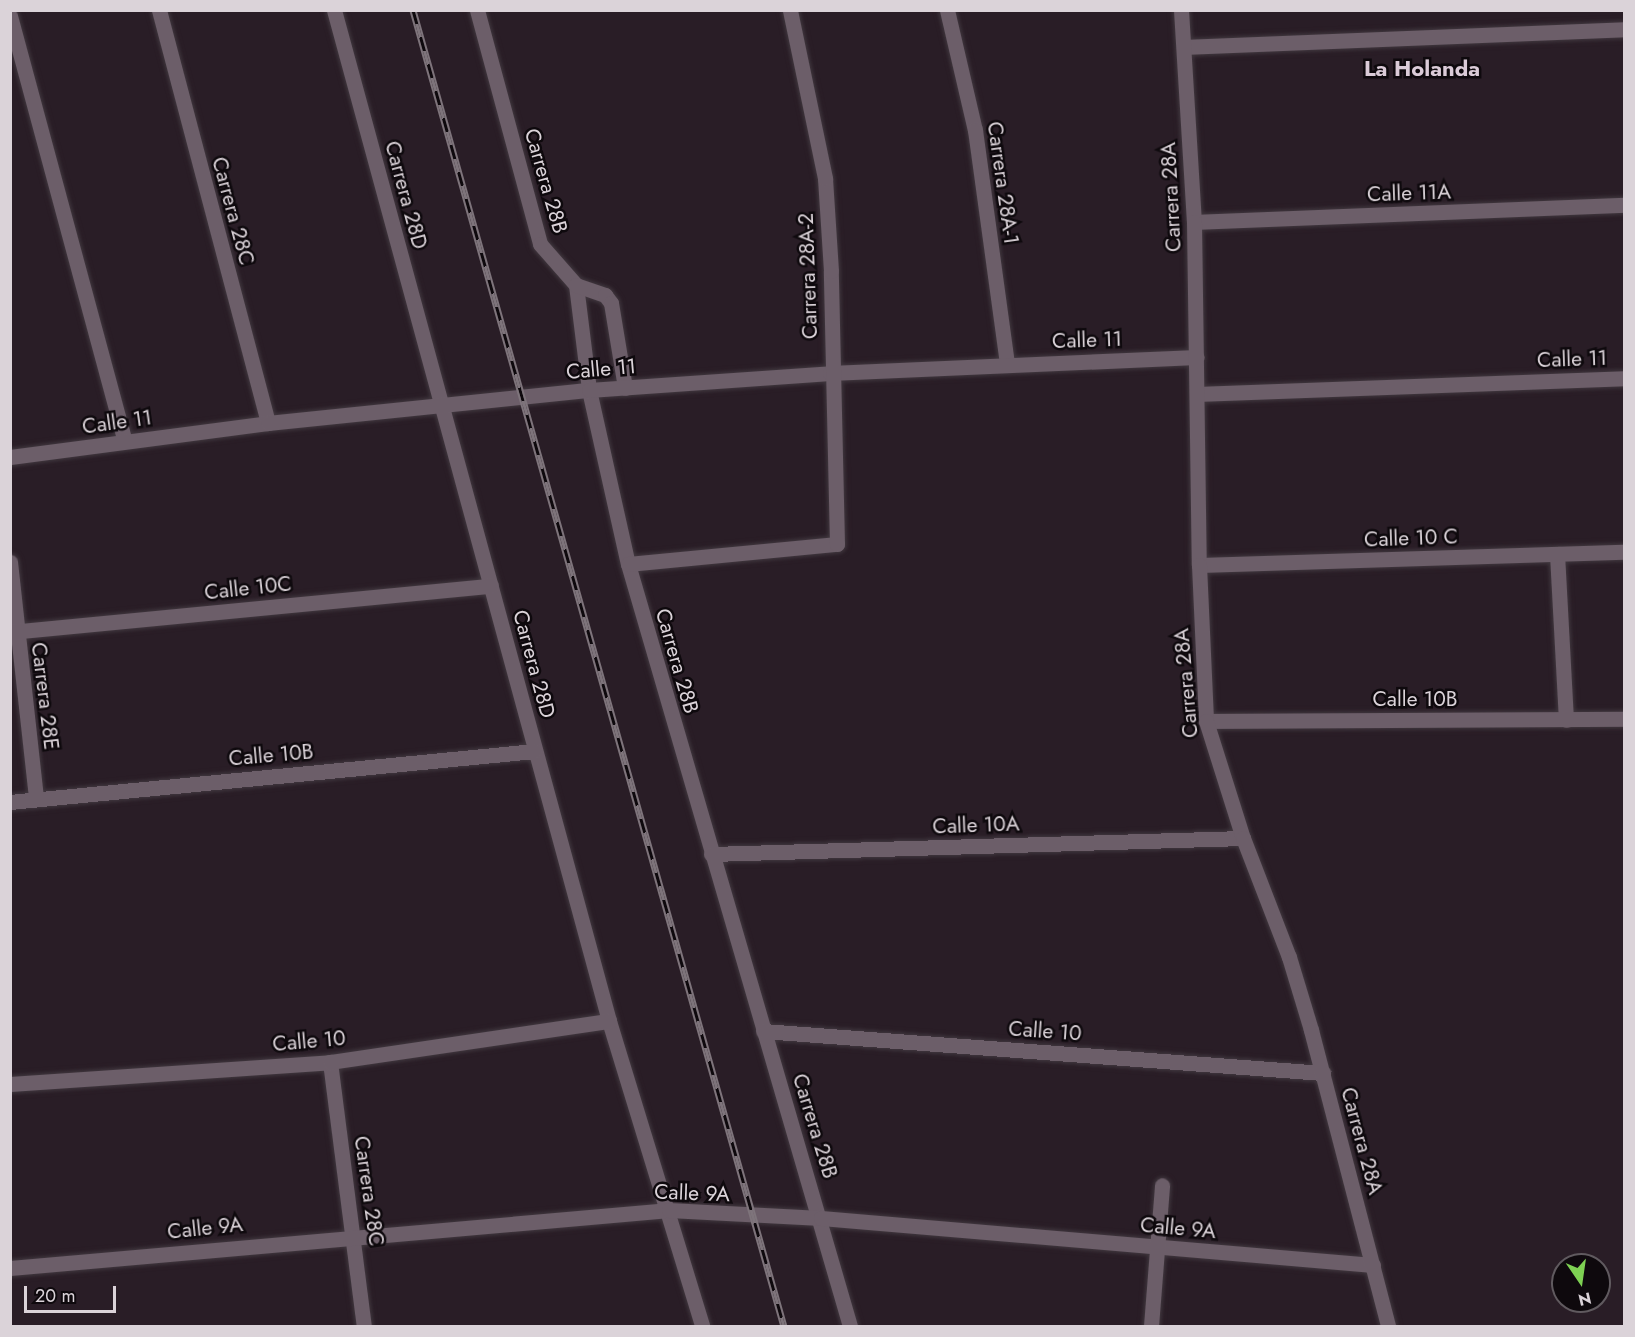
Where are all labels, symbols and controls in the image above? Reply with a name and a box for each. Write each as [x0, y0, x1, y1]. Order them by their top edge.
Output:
district label: La Holanda [1364, 56, 1480, 82]
street label: Carrera 28A-1 [982, 120, 1024, 246]
street label: Carrera 28B [519, 126, 573, 236]
street label: Carrera 28D [380, 138, 432, 252]
street label: Carrera 28A [1156, 141, 1186, 253]
street label: Carrera 28C [206, 154, 260, 268]
street label: Calle 11A [1367, 179, 1451, 207]
street label: Carrera 28A-2 [793, 212, 823, 340]
street label: Calle 11 [1052, 326, 1122, 354]
street label: Calle 11 [1537, 345, 1607, 373]
street label: Calle 11 [565, 353, 637, 385]
street label: Calle 11 [81, 405, 153, 439]
street label: Calle 10 C [1364, 524, 1458, 552]
street label: Calle 10C [203, 571, 293, 605]
street label: Carrera 28B [650, 606, 704, 716]
street label: Carrera 28D [508, 607, 560, 721]
street label: Carrera 28A [1169, 627, 1203, 739]
street label: Carrera 28E [26, 641, 64, 751]
street label: Calle 10B [1372, 686, 1458, 712]
street label: Calle 10B [228, 739, 314, 771]
street label: Calle 10A [932, 811, 1020, 839]
street label: Calle 10 [1008, 1016, 1082, 1046]
street label: Calle 10 [271, 1025, 347, 1057]
street label: Carrera 28B [787, 1071, 843, 1181]
street label: Carrera 28A [1336, 1085, 1388, 1197]
street label: Carrera 28C [349, 1134, 389, 1248]
street label: Calle 9A [654, 1179, 730, 1207]
street label: Calle 9A [166, 1212, 244, 1244]
street label: Calle 9A [1139, 1212, 1217, 1244]
north arrow [1551, 1253, 1611, 1313]
scale bar [27, 1274, 118, 1312]
text: 20 m [35, 1283, 75, 1309]
text: N [1576, 1286, 1593, 1312]

